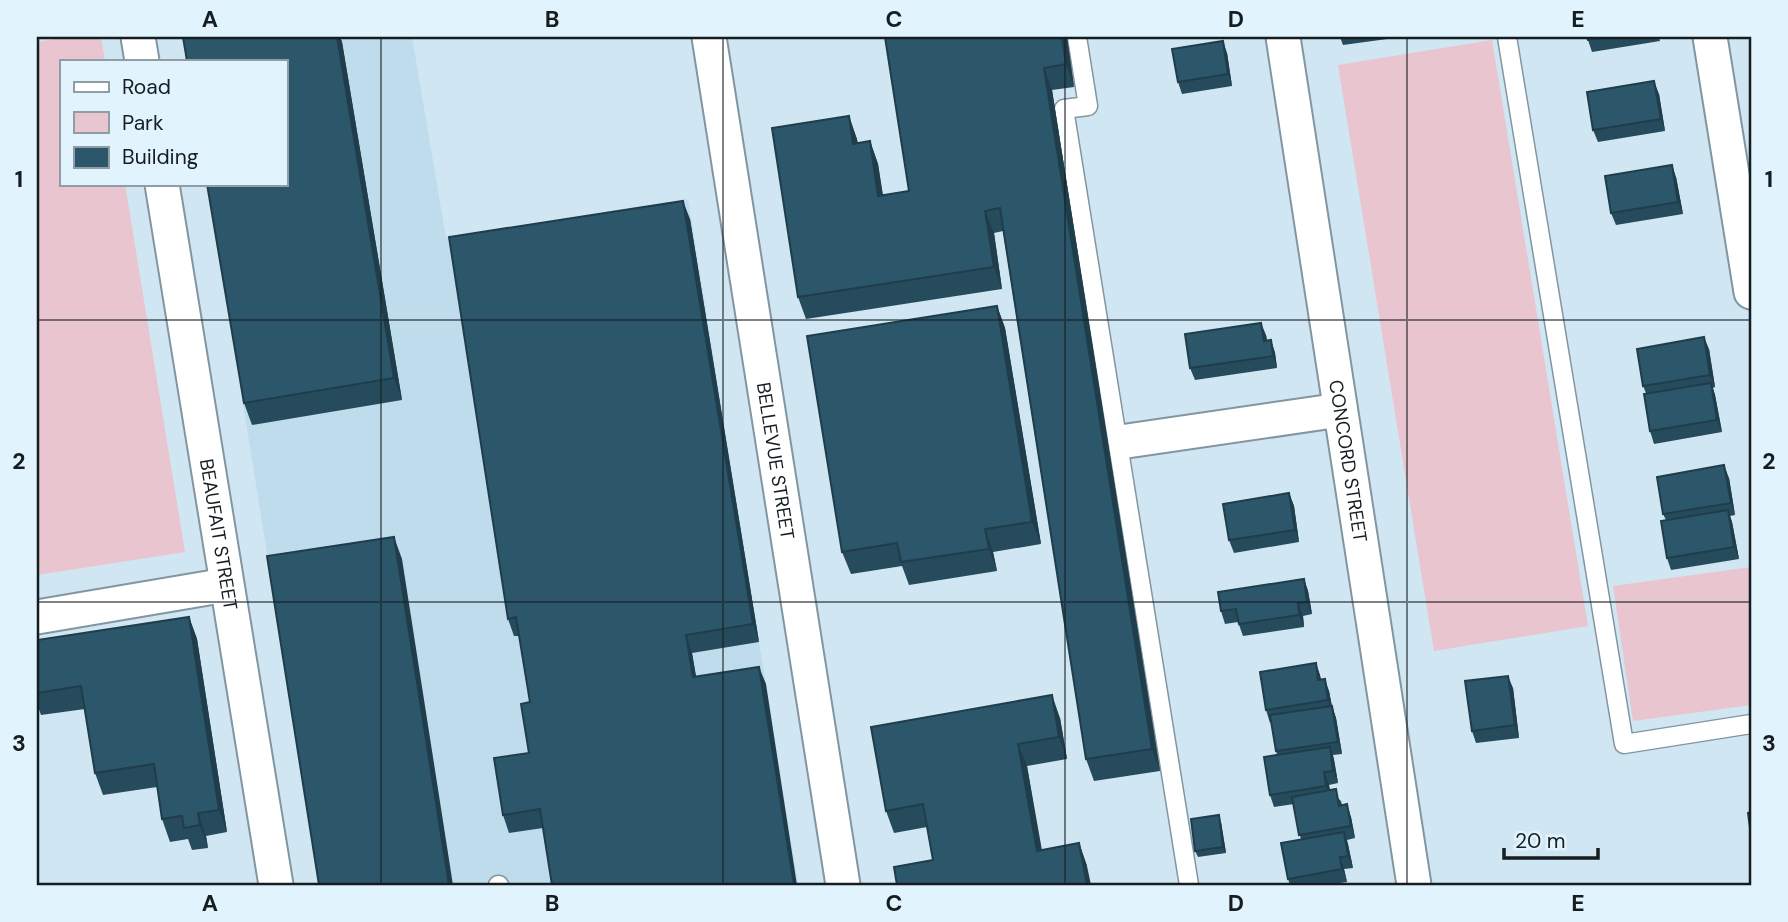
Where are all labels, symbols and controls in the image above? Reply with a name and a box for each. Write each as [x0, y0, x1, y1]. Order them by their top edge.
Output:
text: A [202, 4, 218, 34]
text: B [545, 4, 559, 34]
text: C [886, 4, 902, 34]
text: D [1228, 4, 1244, 34]
text: E [1571, 4, 1585, 34]
legend [60, 60, 287, 186]
text: Road [122, 73, 171, 101]
text: Park [122, 109, 164, 137]
text: Building [122, 143, 199, 171]
text: 1 [15, 164, 23, 194]
text: 1 [1765, 164, 1773, 194]
street label: CONCORD STREET [1323, 378, 1373, 544]
street label: BELLEVUE STREET [751, 380, 800, 542]
text: 2 [12, 446, 26, 476]
text: 2 [1762, 446, 1776, 476]
street label: BEAUFAIT STREET [194, 457, 243, 612]
text: 3 [12, 728, 26, 758]
text: 3 [1762, 728, 1776, 758]
scale bar [1504, 817, 1599, 861]
text: 20 m [1515, 827, 1566, 855]
text: A [202, 888, 218, 918]
text: B [545, 888, 559, 918]
text: C [886, 888, 902, 918]
text: D [1228, 888, 1244, 918]
text: E [1571, 888, 1585, 918]

